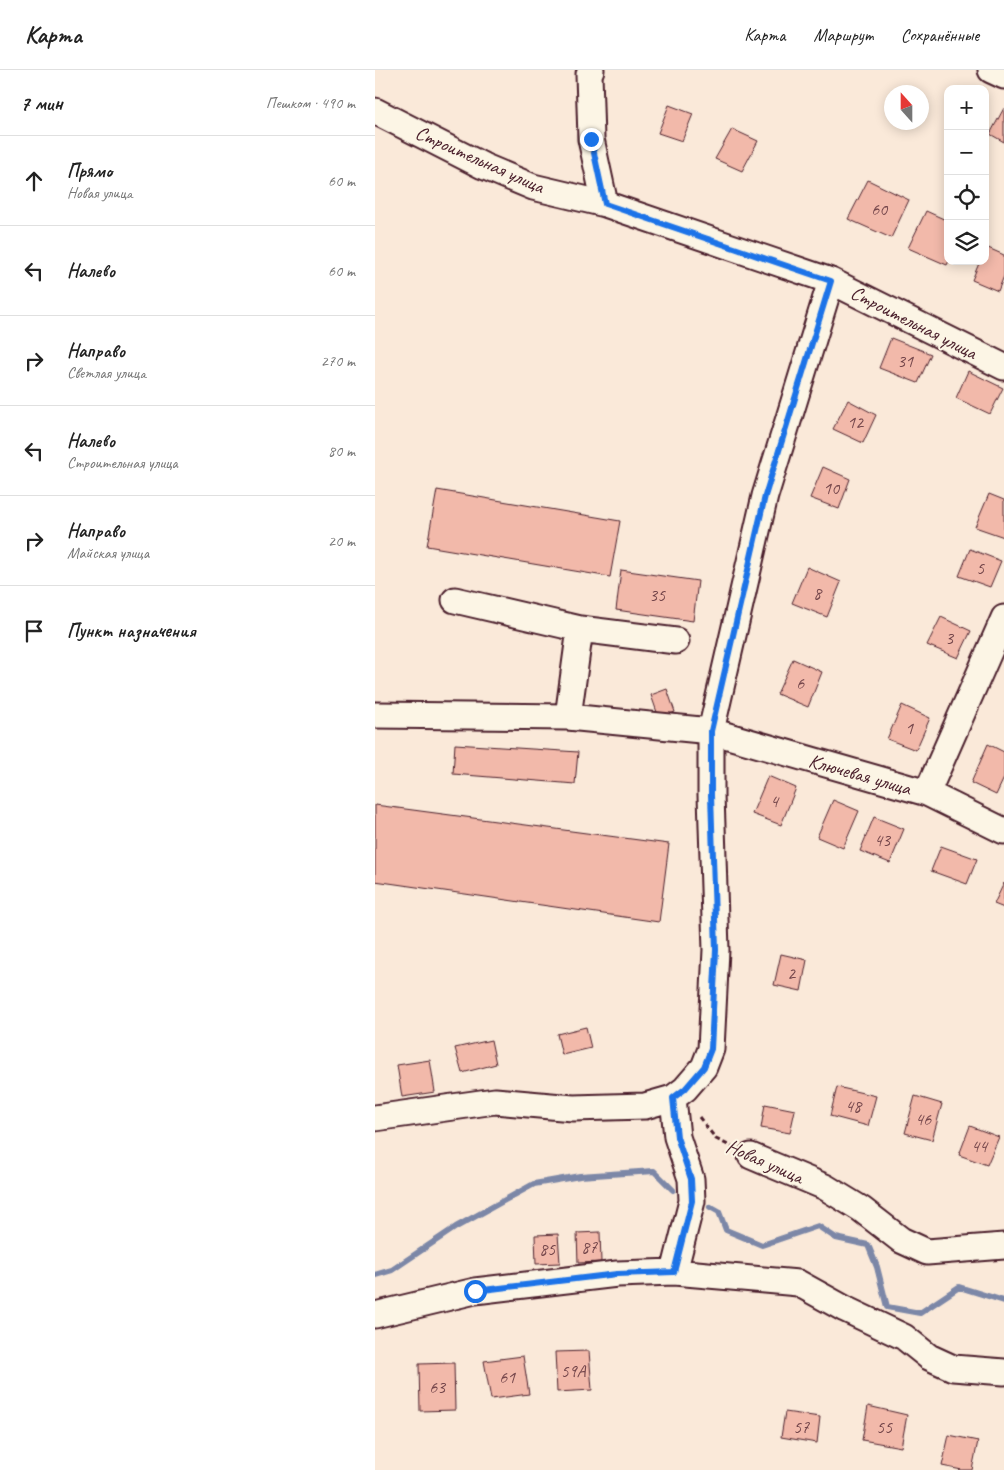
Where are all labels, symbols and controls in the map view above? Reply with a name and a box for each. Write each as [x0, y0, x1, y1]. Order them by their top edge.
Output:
text: Карта [25, 20, 82, 50]
text: Карта [744, 24, 785, 46]
text: Маршрут [813, 24, 873, 46]
text: Сохранённые [901, 24, 979, 46]
north arrow [884, 85, 929, 130]
map controls [944, 85, 989, 265]
button: + [944, 85, 989, 130]
text: 7 мин [20, 90, 63, 116]
text: Пешком · 490 m [266, 93, 355, 113]
street label: Строительная улица [412, 120, 550, 200]
route end [580, 128, 603, 151]
button: − [944, 130, 989, 175]
text: Прямо [67, 159, 112, 183]
icon: ahead [20, 167, 48, 195]
text: 60 m [328, 171, 355, 191]
button: locate [944, 175, 989, 220]
text: Новая улица [67, 183, 132, 203]
house number: 60 [871, 198, 889, 220]
button: layers [944, 220, 989, 265]
icon: left [20, 257, 48, 285]
text: Налево [67, 259, 115, 283]
text: 60 m [328, 261, 355, 281]
street label: Строительная улица [846, 280, 983, 366]
text: Направо [67, 339, 125, 363]
icon: right [20, 347, 48, 375]
house number: 31 [897, 350, 914, 372]
text: 270 m [321, 351, 355, 371]
text: Светлая улица [67, 363, 146, 383]
house number: 12 [847, 411, 865, 433]
text: Налево [67, 429, 115, 453]
icon: left [20, 437, 48, 465]
text: 80 m [328, 441, 355, 461]
text: Строительная улица [67, 453, 178, 473]
house number: 10 [823, 477, 841, 499]
text: Направо [67, 519, 125, 543]
icon: right [20, 527, 48, 555]
text: 20 m [328, 531, 355, 551]
text: Майская улица [67, 543, 149, 563]
house number: 5 [976, 557, 985, 579]
house number: 8 [813, 582, 823, 604]
house number: 35 [649, 584, 666, 606]
icon: arrive [20, 617, 48, 645]
text: Пункт назначения [67, 619, 196, 643]
house number: 3 [945, 627, 955, 649]
house number: 6 [796, 672, 805, 694]
house number: 1 [905, 717, 914, 739]
street label: Ключевая улица [806, 748, 915, 801]
house number: 4 [770, 790, 780, 812]
house number: 43 [874, 829, 892, 851]
house number: 2 [787, 962, 797, 984]
house number: 48 [845, 1095, 863, 1117]
house number: 46 [915, 1108, 932, 1130]
street label: Новая улица [722, 1133, 809, 1190]
house number: 44 [971, 1135, 989, 1157]
house number: 87 [581, 1236, 598, 1258]
house number: 85 [539, 1238, 556, 1260]
route start [464, 1280, 487, 1303]
house number: 59А [560, 1360, 587, 1382]
house number: 61 [499, 1366, 516, 1388]
house number: 63 [429, 1376, 447, 1398]
house number: 57 [793, 1416, 810, 1438]
house number: 55 [876, 1416, 893, 1438]

